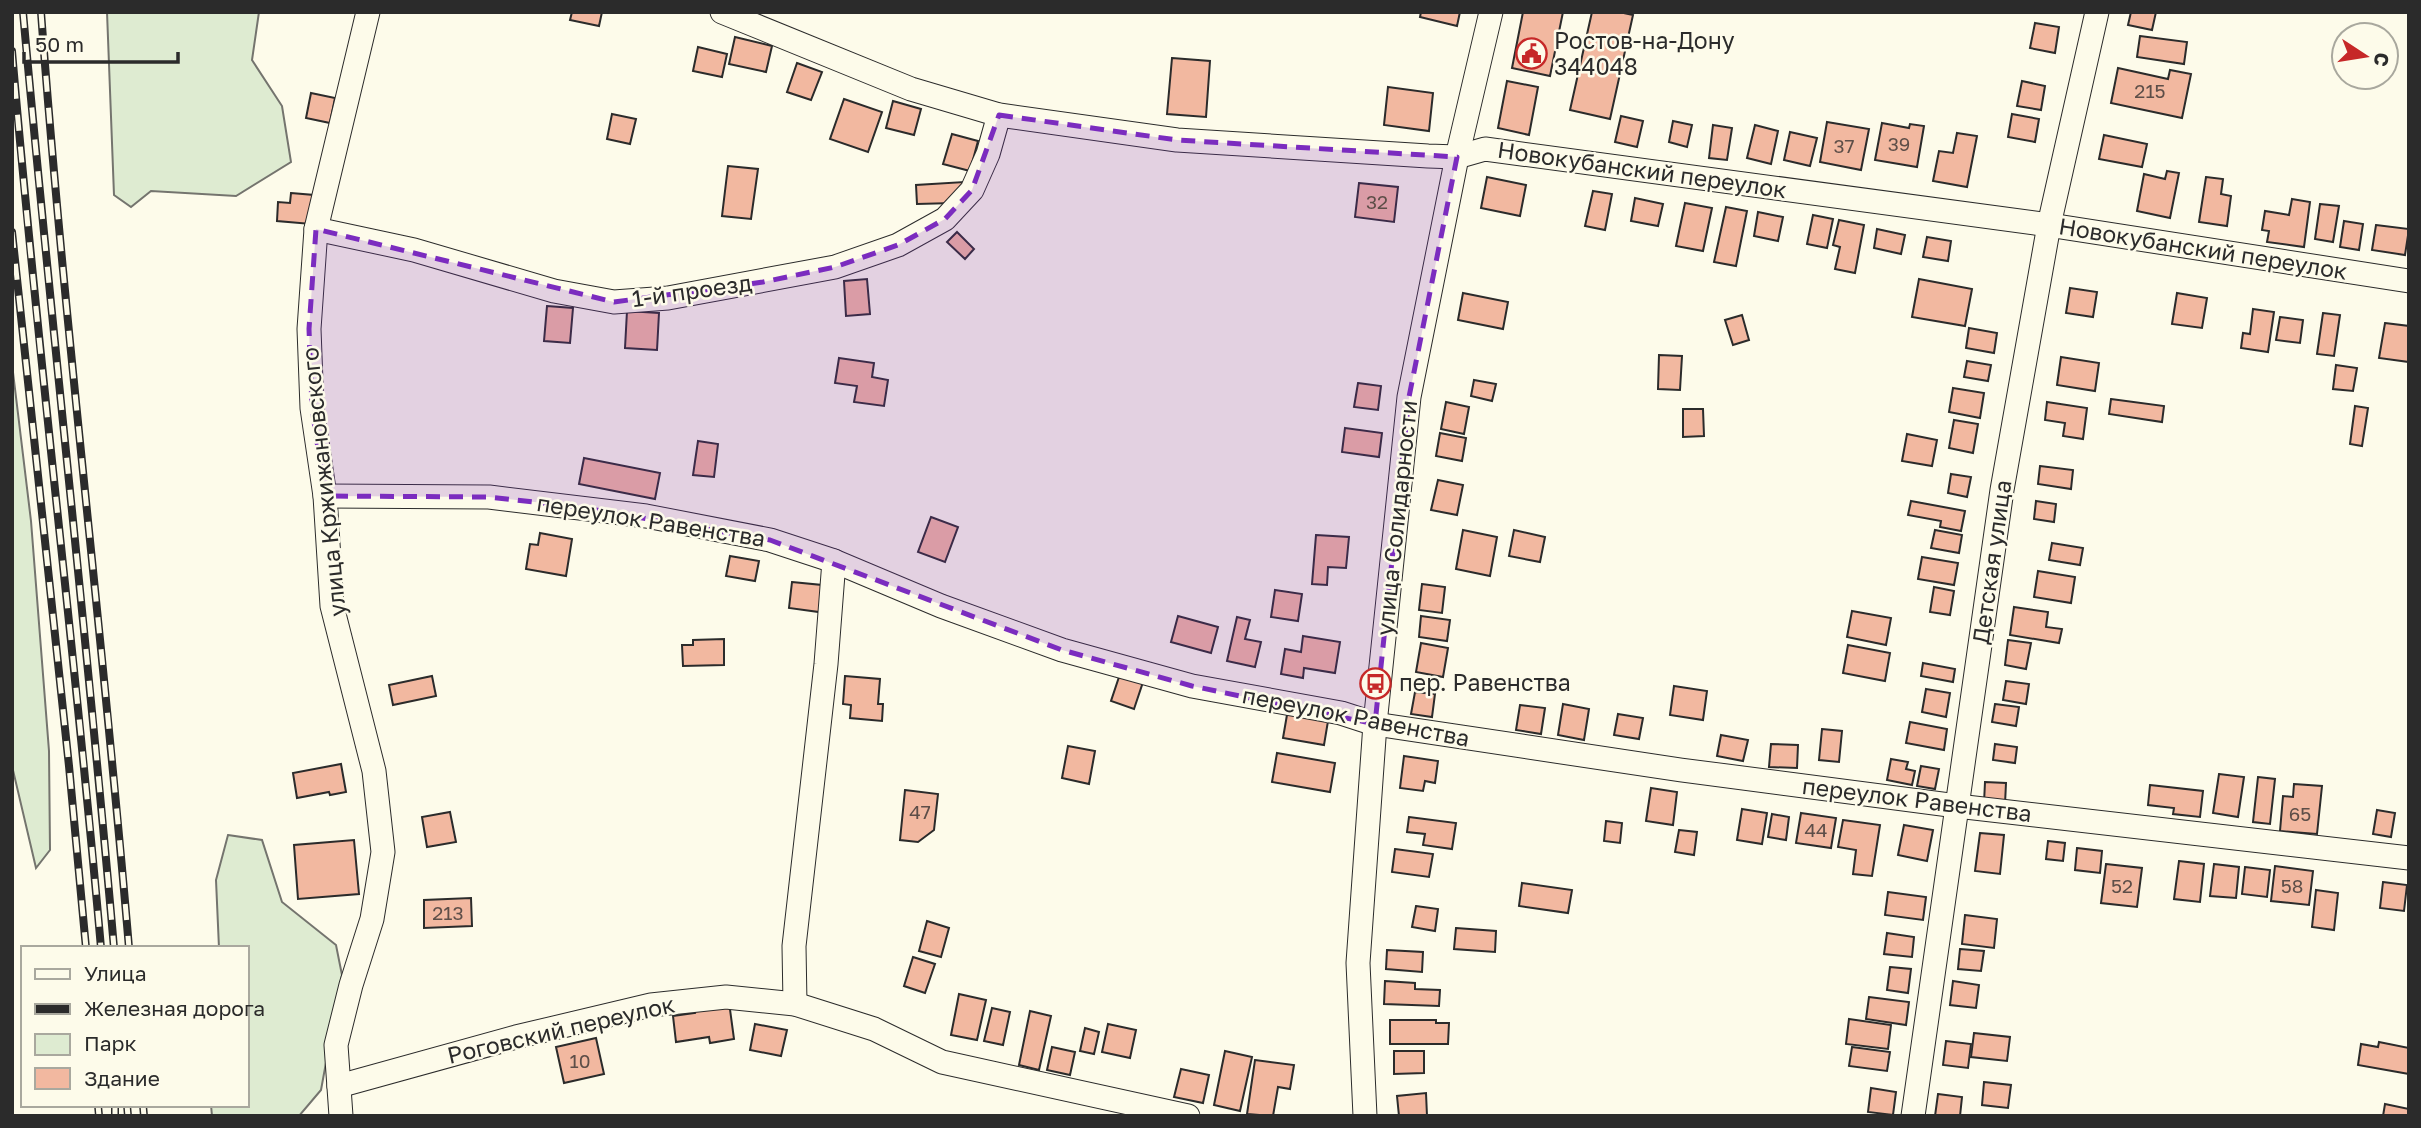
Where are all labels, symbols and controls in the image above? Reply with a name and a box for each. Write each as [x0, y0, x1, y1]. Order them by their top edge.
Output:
scale bar [24, 21, 178, 65]
north arrow [2330, 21, 2400, 91]
place label: Ростов-на-Дону 344048 [1554, 26, 1735, 80]
text: 50 m [35, 31, 84, 57]
public building icon: Ростов-на-Дону 344048 [1514, 37, 1548, 71]
text: С [2369, 51, 2395, 69]
house number: 215 [2134, 79, 2166, 102]
house number: 39 [1888, 132, 1910, 155]
house number: 37 [1833, 134, 1855, 157]
street label: Новокубанский переулок [1496, 135, 1789, 203]
house number: 32 [1366, 190, 1388, 213]
street label: Новокубанский переулок [2057, 211, 2349, 285]
street label: 1-й проезд [630, 268, 754, 312]
street label: улица Кржижановского [295, 346, 351, 618]
street label: улица Солидарности [1370, 399, 1422, 637]
street label: Детская улица [1966, 478, 2016, 646]
street label: переулок Равенства [535, 488, 767, 552]
bus stop icon: пер. Равенства [1359, 666, 1393, 700]
place label: пер. Равенства [1399, 668, 1571, 696]
street label: переулок Равенства [1240, 680, 1472, 752]
street label: переулок Равенства [1801, 771, 2033, 827]
house number: 47 [909, 800, 931, 823]
house number: 65 [2289, 802, 2311, 825]
house number: 44 [1804, 818, 1828, 841]
house number: 52 [2111, 874, 2133, 897]
house number: 58 [2281, 874, 2303, 897]
house number: 213 [432, 901, 464, 924]
legend [21, 946, 248, 1107]
text: Улица [84, 960, 147, 986]
street label: Роговский переулок [444, 989, 677, 1069]
text: Железная дорога [84, 995, 265, 1021]
text: Парк [84, 1030, 137, 1056]
house number: 10 [570, 1049, 591, 1072]
text: Здание [84, 1065, 160, 1091]

